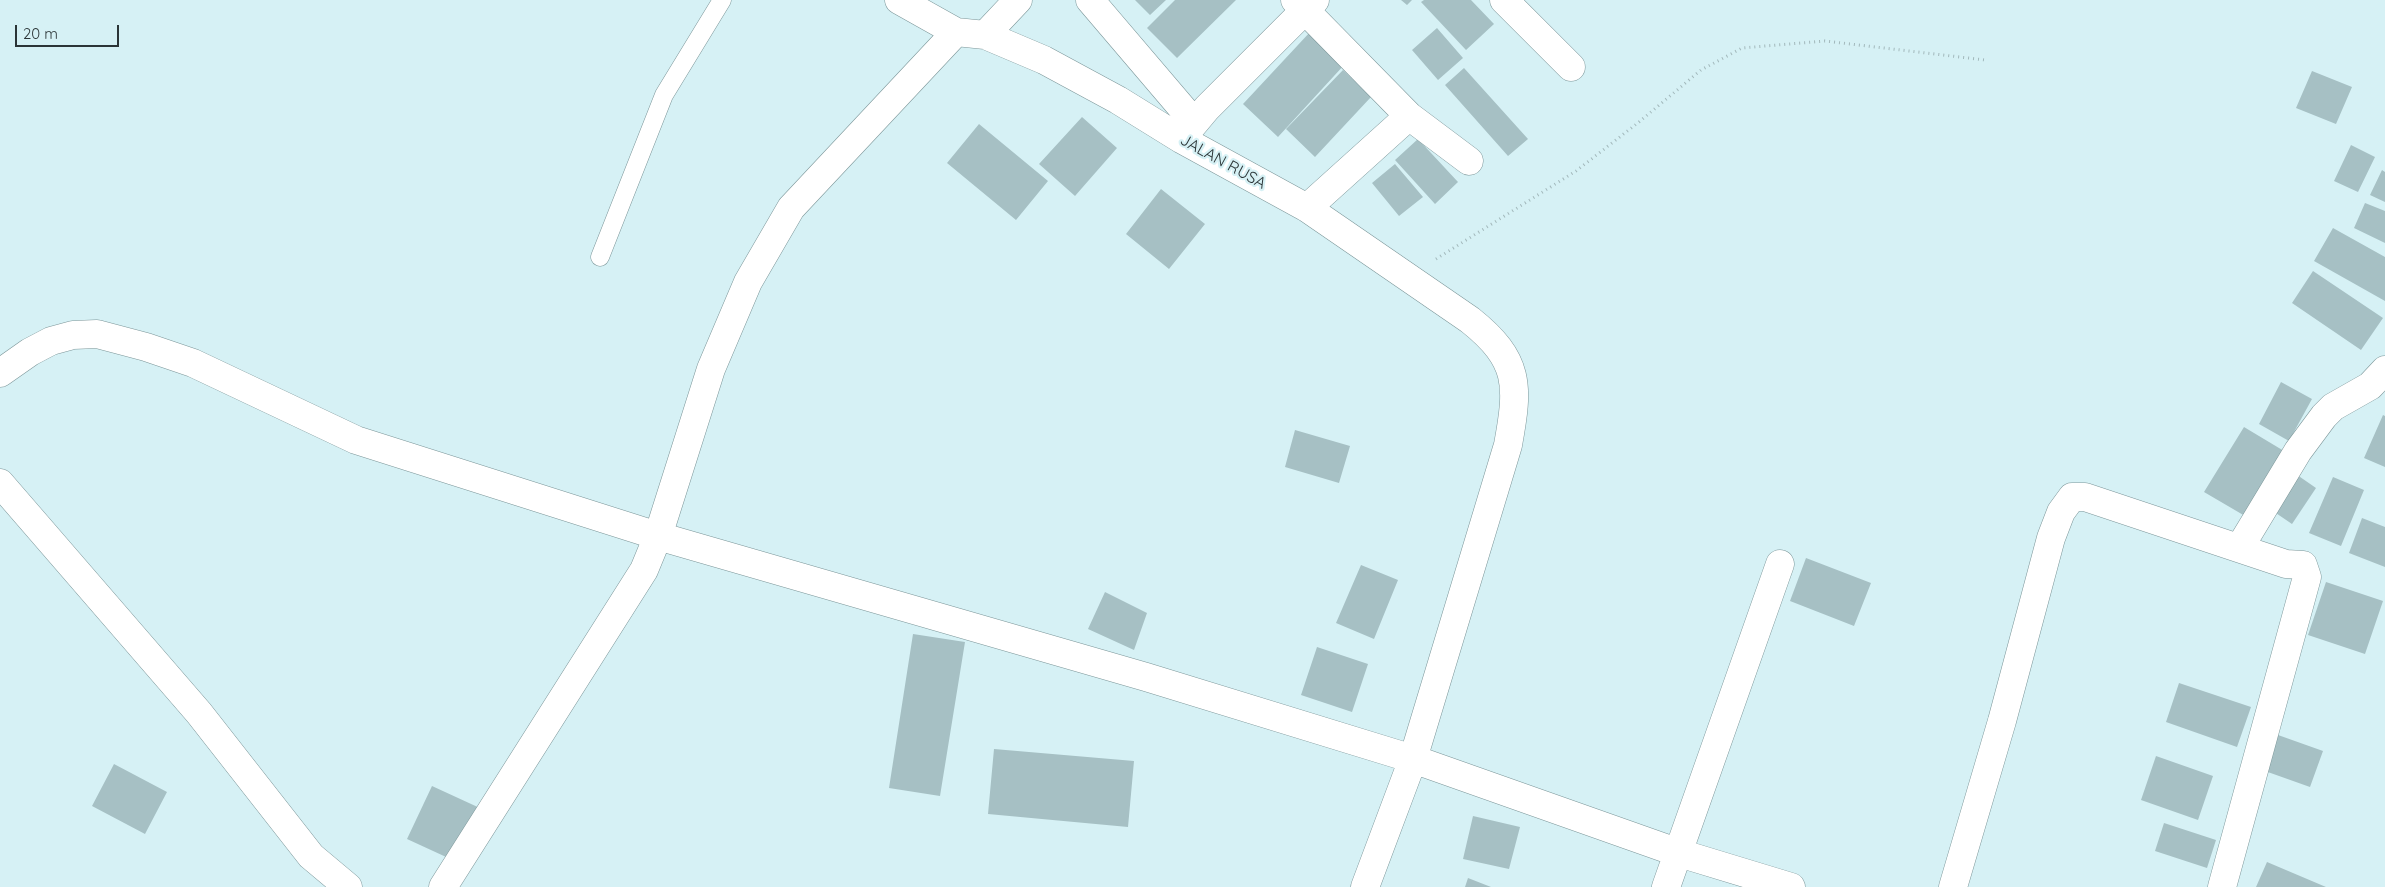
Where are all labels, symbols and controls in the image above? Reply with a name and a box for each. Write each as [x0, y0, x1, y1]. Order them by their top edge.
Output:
scale bar [18, 15, 121, 47]
text: 20 m [23, 24, 58, 43]
street label: JALAN RUSA [1177, 130, 1269, 194]

